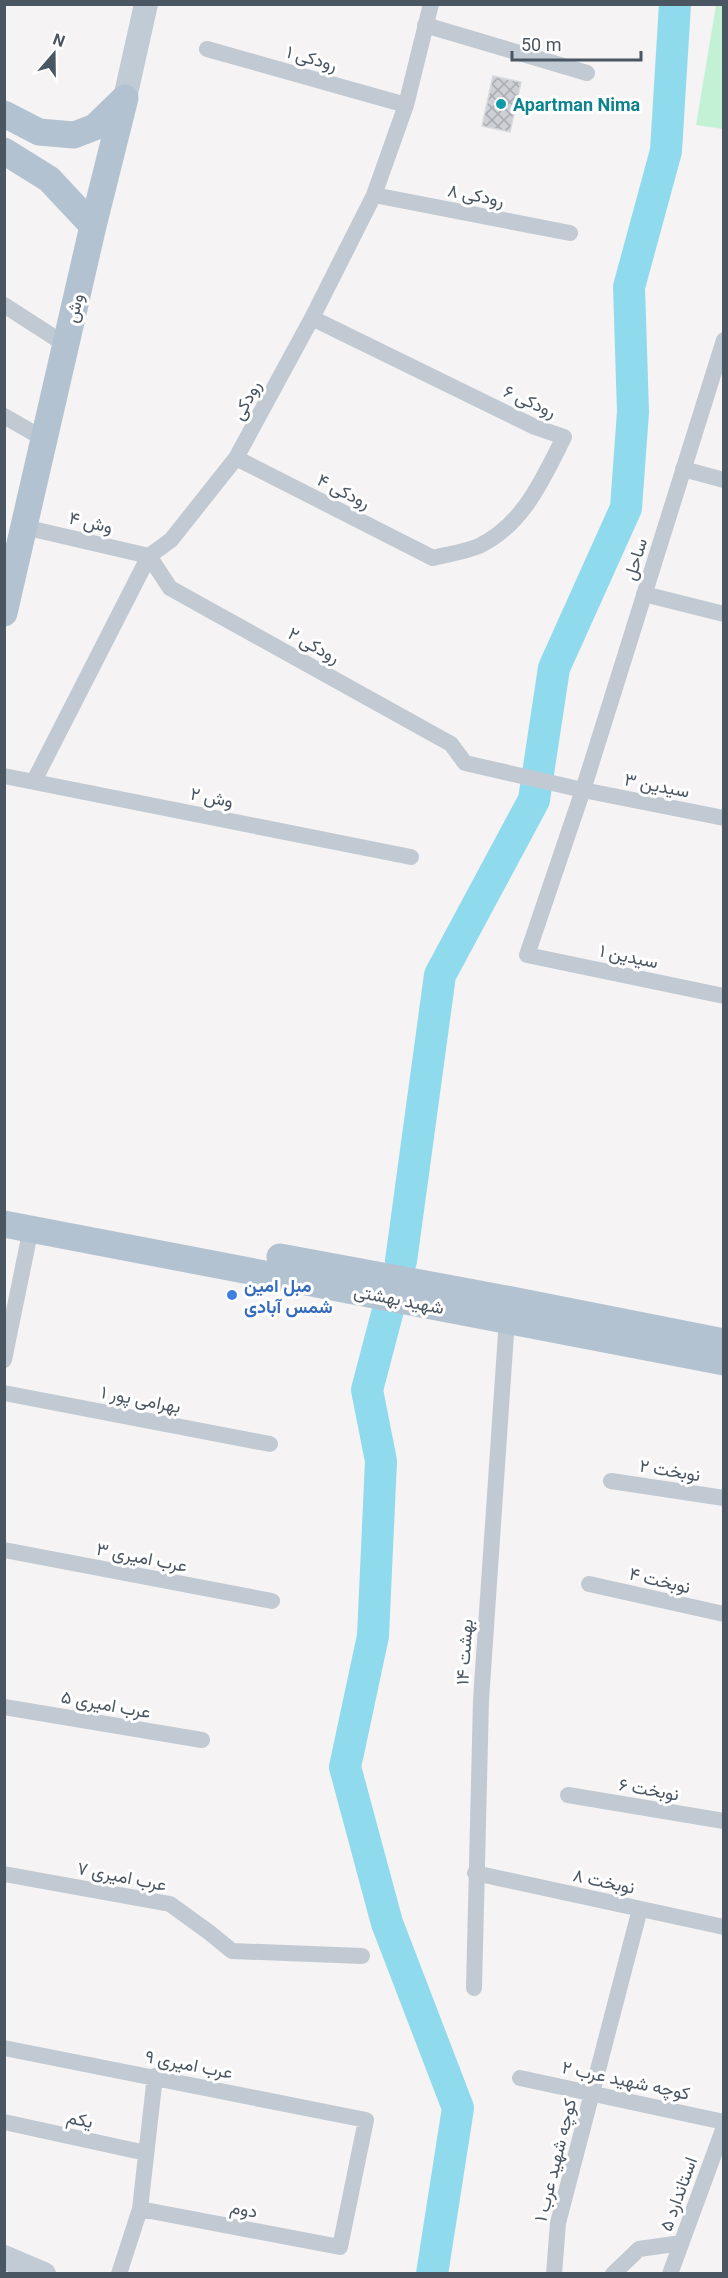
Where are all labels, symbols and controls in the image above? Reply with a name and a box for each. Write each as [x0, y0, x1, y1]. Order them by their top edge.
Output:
north arrow [24, 24, 84, 84]
scale bar [512, 24, 641, 62]
text: N [50, 30, 68, 51]
text: 50 m [521, 34, 561, 55]
street label: رودکی ۱ [284, 41, 340, 76]
place label: Apartman Nima [513, 94, 641, 115]
marker: Apartman Nima [494, 97, 508, 111]
street label: رودکی ۸ [446, 179, 506, 212]
street label: وش [60, 291, 88, 325]
street label: رودکی [227, 377, 266, 424]
street label: رودکی ۶ [500, 380, 559, 423]
street label: رودکی ۴ [313, 469, 374, 514]
street label: وش ۴ [67, 507, 115, 538]
street label: ساحل [619, 535, 652, 583]
street label: رودکی ۲ [284, 622, 344, 669]
street label: سیدین ۳ [622, 768, 691, 803]
street label: وش ۲ [189, 783, 235, 812]
street label: سیدین ۱ [598, 940, 660, 973]
place label: مبل امین شمس آبادی [244, 1275, 333, 1318]
street label: شهید بهشتی [352, 1280, 446, 1319]
marker: مبل امین شمس آبادی [225, 1288, 239, 1302]
street label: ۱ بهرامی پور [99, 1381, 183, 1419]
street label: ۲ نوبخت [638, 1455, 702, 1486]
street label: ۳ عرب امیری [95, 1538, 189, 1577]
street label: ۴ نوبخت [627, 1563, 693, 1598]
street label: بهشت ۱۴ [451, 1618, 478, 1686]
street label: ۵ عرب امیری [59, 1686, 153, 1723]
street label: نوبخت ۶ [617, 1773, 681, 1806]
street label: ۷ عرب امیری [75, 1857, 169, 1896]
street label: ۸ نوبخت [571, 1864, 637, 1899]
street label: ۹ عرب امیری [143, 2045, 235, 2084]
street label: کوچه شهید عرب ۲ [560, 2056, 692, 2106]
street label: کوچه شهید عرب ۱ [530, 2096, 582, 2224]
street label: یکم [65, 2106, 95, 2134]
street label: ۵ استاندارد [655, 2154, 702, 2234]
street label: دوم [228, 2196, 259, 2224]

